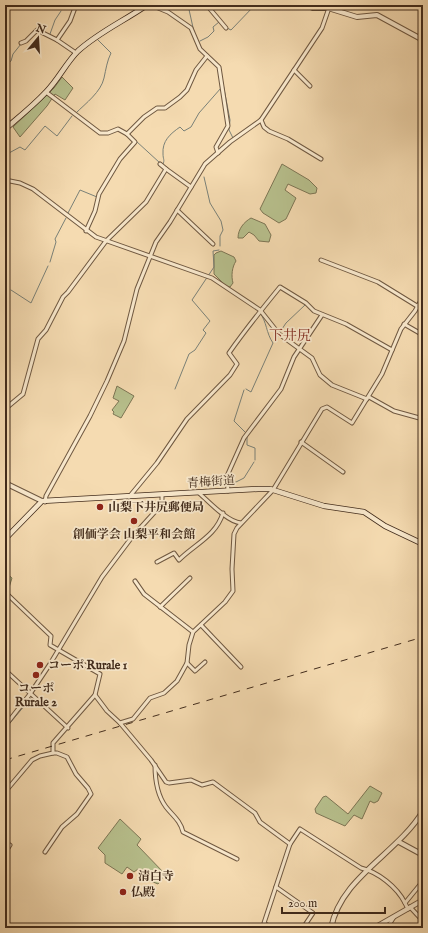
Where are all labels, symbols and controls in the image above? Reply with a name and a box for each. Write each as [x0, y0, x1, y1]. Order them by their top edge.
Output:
north arrow [18, 18, 58, 58]
text: N [33, 21, 48, 38]
district label: 下井尻 [269, 327, 311, 345]
street label: 青梅街道 [187, 473, 235, 491]
place label: 山梨下井尻郵便局 [108, 500, 204, 515]
marker: 山梨下井尻郵便局 [95, 502, 105, 512]
marker: 創価学会 山梨平和会館 [129, 516, 139, 526]
place label: 創価学会 山梨平和会館 [73, 527, 195, 542]
place label: コーポ Rurale 1 [48, 658, 128, 673]
marker: コーポ Rurale 1 [35, 660, 45, 670]
marker: コーポ Rurale 2 [31, 670, 41, 680]
place label: コーポ Rurale 2 [15, 681, 57, 710]
place label: 清白寺 [138, 869, 174, 884]
marker: 清白寺 [125, 871, 135, 881]
place label: 仏殿 [131, 885, 155, 900]
marker: 仏殿 [118, 887, 128, 897]
scale bar [282, 889, 385, 915]
text: 200 m [288, 896, 317, 911]

